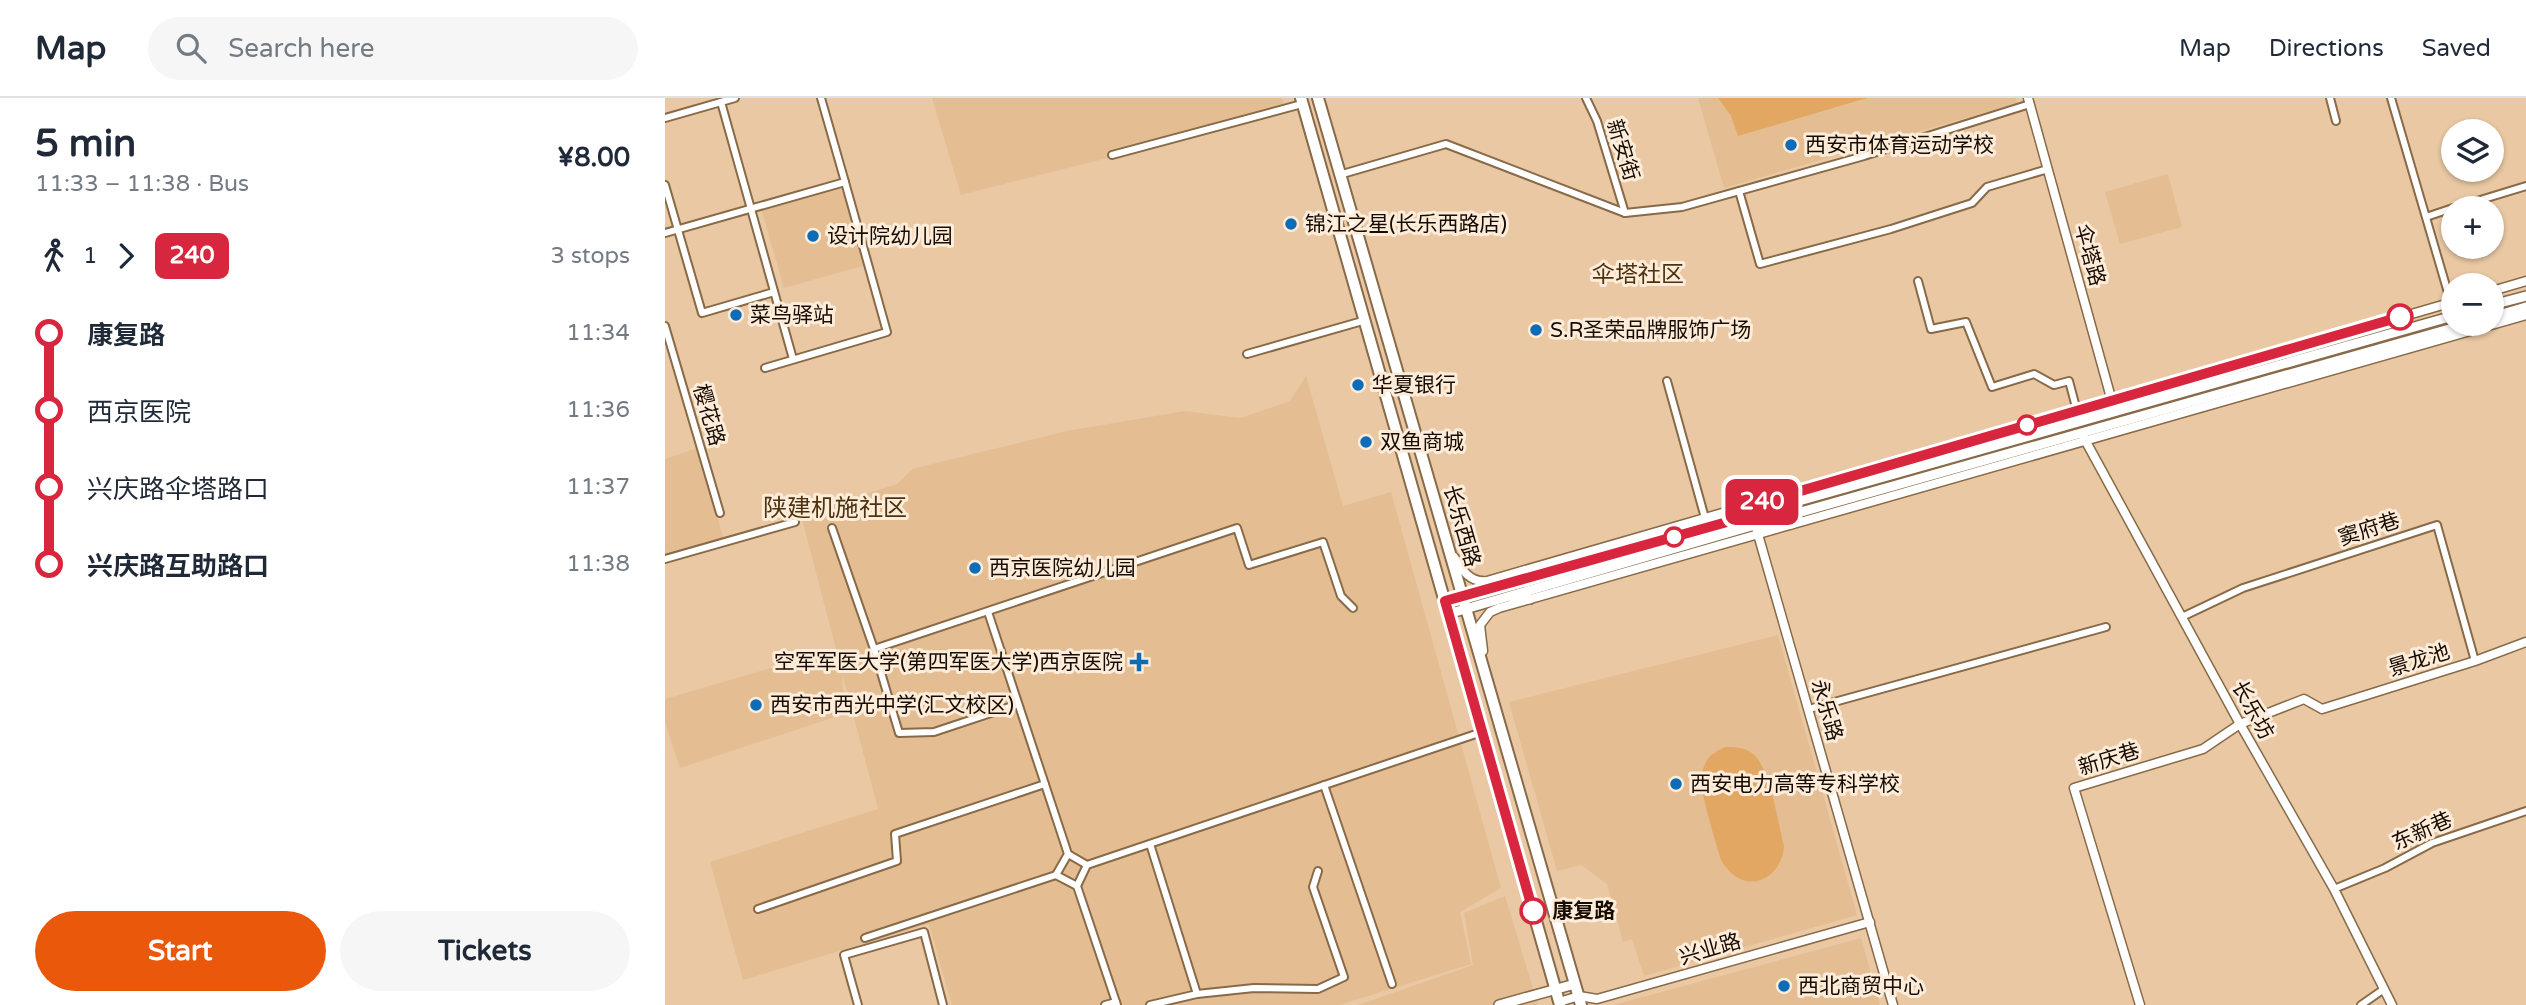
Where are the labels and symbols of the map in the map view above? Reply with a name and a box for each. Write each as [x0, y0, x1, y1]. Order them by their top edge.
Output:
street label: 新安街 [1601, 116, 1644, 184]
place label: 西安市体育运动学校 [1805, 133, 1994, 158]
marker: 西安市体育运动学校 [1783, 137, 1799, 153]
place label: 锦江之星(长乐西路店) [1305, 212, 1507, 237]
marker: 锦江之星(长乐西路店) [1283, 216, 1299, 232]
street label: 伞塔路 [2069, 221, 2110, 289]
place label: 设计院幼儿园 [827, 224, 953, 249]
marker: 设计院幼儿园 [805, 228, 821, 244]
district label: 伞塔社区 [1592, 261, 1684, 289]
place label: 菜鸟驿站 [750, 303, 834, 328]
unlabelled marker [2387, 304, 2413, 330]
marker: 菜鸟驿站 [728, 307, 744, 323]
place label: S.R圣荣品牌服饰广场 [1550, 318, 1751, 343]
marker: S.R圣荣品牌服饰广场 [1528, 322, 1544, 338]
place label: 华夏银行 [1372, 373, 1456, 398]
marker: 华夏银行 [1350, 377, 1366, 393]
street label: 樱花路 [688, 381, 729, 449]
unlabelled marker [2017, 415, 2037, 435]
place label: 双鱼商城 [1380, 430, 1464, 455]
marker: 双鱼商城 [1358, 434, 1374, 450]
line badge: 240 [1722, 479, 1802, 525]
street label: 长乐西路 [1438, 482, 1485, 570]
district label: 陕建机施社区 [763, 494, 907, 523]
street label: 窦府巷 [2335, 508, 2403, 551]
unlabelled marker [1664, 527, 1684, 547]
place label: 西京医院幼儿园 [989, 556, 1136, 581]
marker: 西京医院幼儿园 [967, 560, 983, 576]
street label: 景龙池 [2385, 639, 2453, 682]
place label: 空军军医大学(第四军医大学)西京医院 [774, 650, 1123, 675]
marker: 空军军医大学(第四军医大学)西京医院 [1129, 652, 1149, 672]
street label: 永乐路 [1806, 676, 1847, 744]
street label: 长乐坊 [2226, 677, 2279, 744]
place label: 西安市西光中学(汇文校区) [770, 693, 1014, 718]
marker: 西安市西光中学(汇文校区) [748, 697, 764, 713]
street label: 新庆巷 [2075, 738, 2143, 781]
place label: 西安电力高等专科学校 [1690, 772, 1900, 797]
marker: 西安电力高等专科学校 [1668, 776, 1684, 792]
street label: 东新巷 [2388, 807, 2456, 856]
marker: 康复路 [1520, 898, 1546, 924]
place label: 康复路 [1552, 899, 1615, 924]
street label: 兴业路 [1676, 929, 1744, 970]
place label: 西北商贸中心 [1798, 974, 1924, 999]
marker: 西北商贸中心 [1776, 978, 1792, 994]

